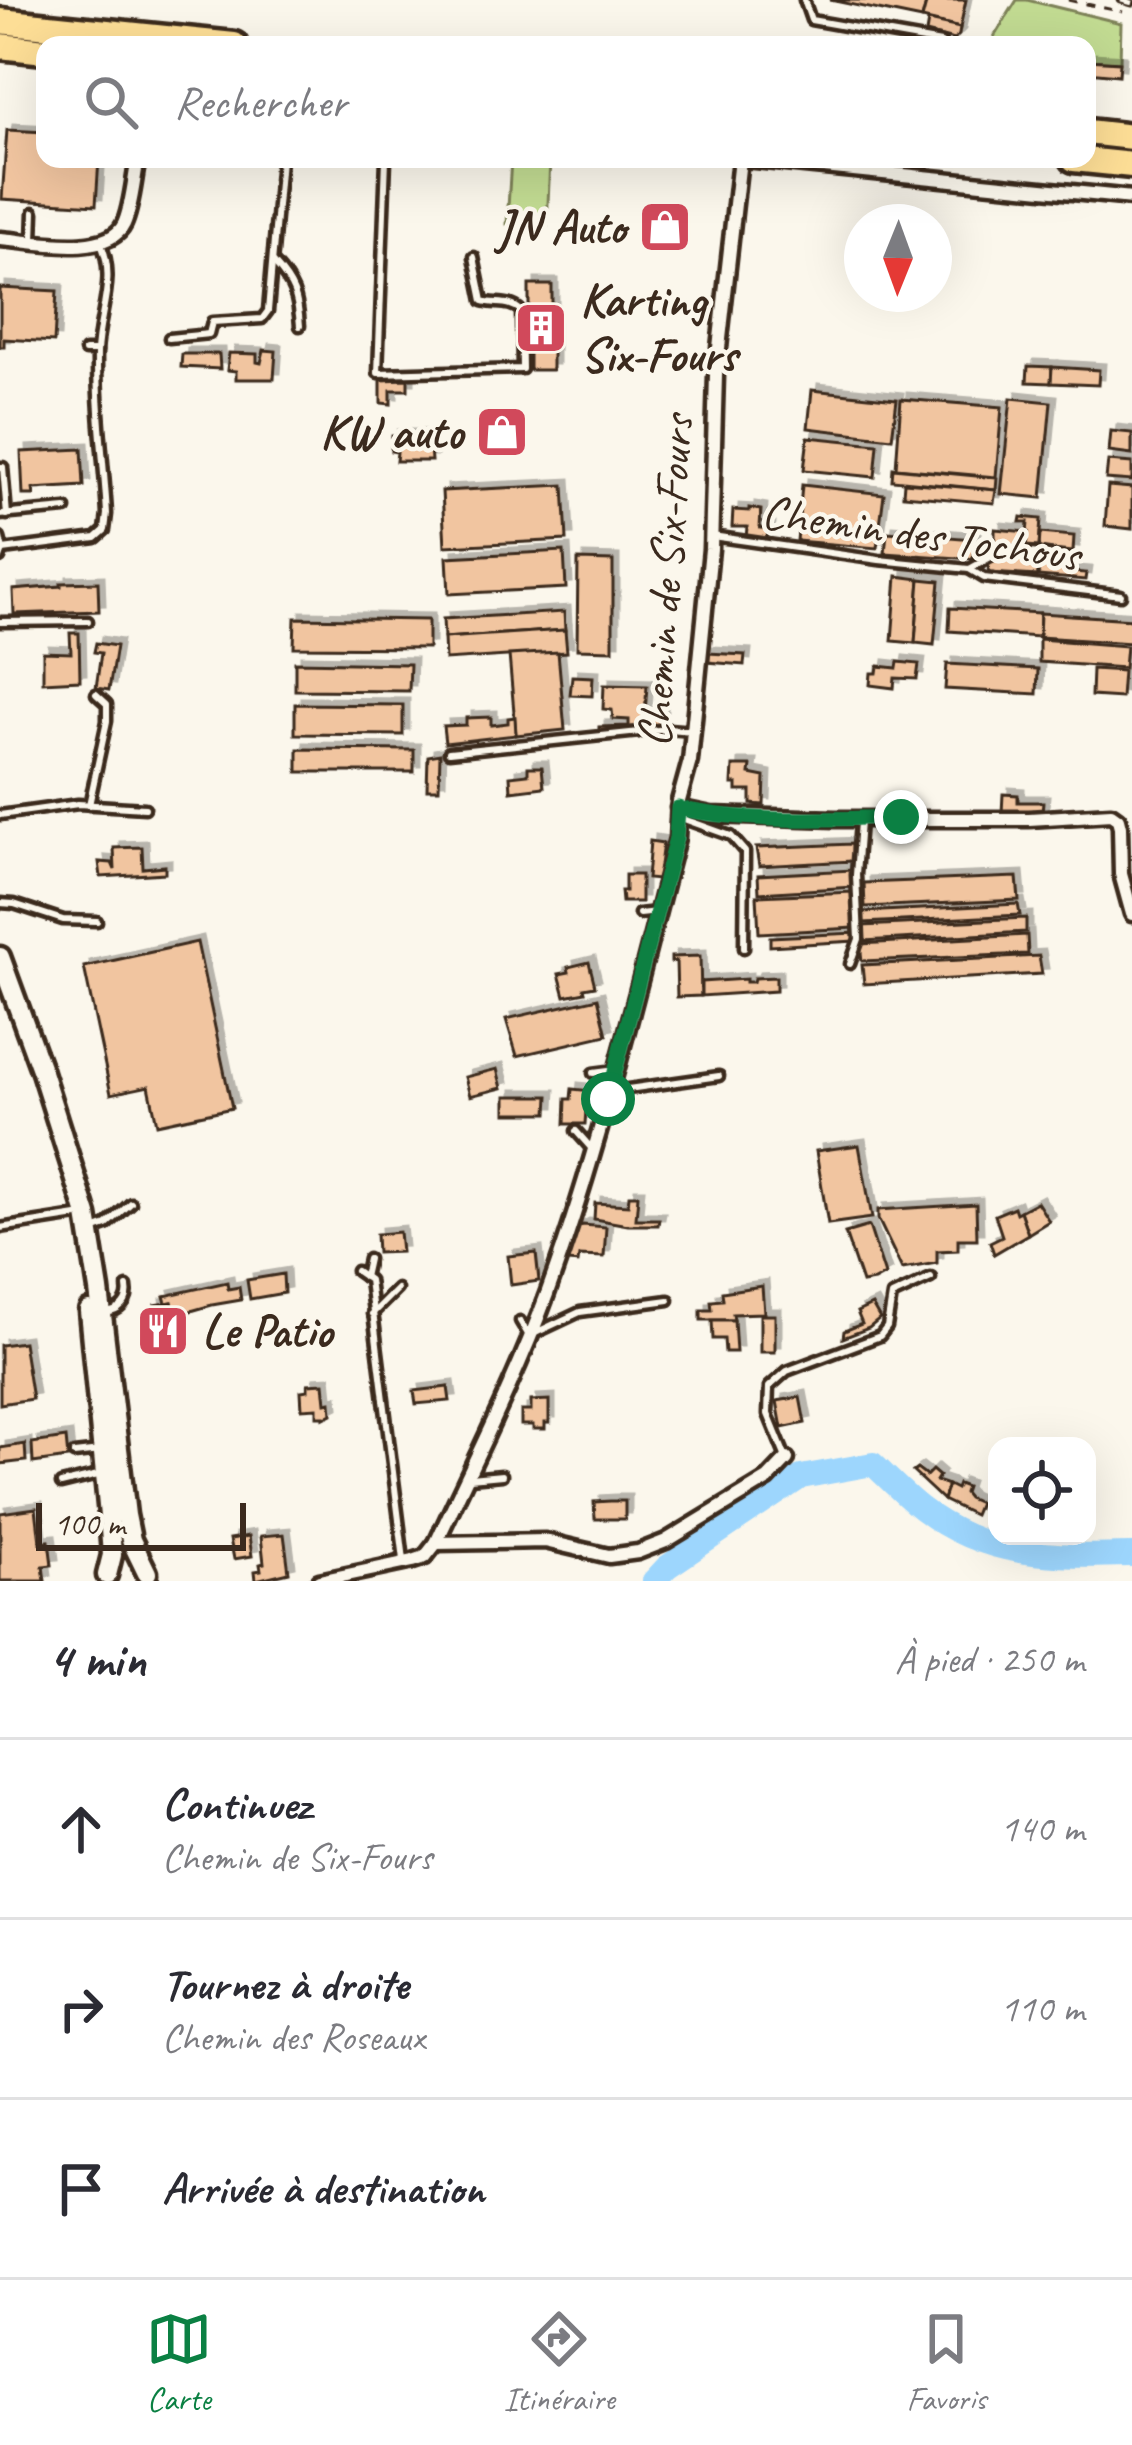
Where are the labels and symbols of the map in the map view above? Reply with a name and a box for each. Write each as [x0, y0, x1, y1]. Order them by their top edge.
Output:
place label: JN Auto [494, 197, 631, 257]
shop icon: JN Auto [637, 199, 693, 255]
north arrow [844, 204, 952, 312]
place label: Karting Six-Fours [580, 270, 742, 385]
building icon: Karting Six-Fours [513, 300, 569, 356]
place label: KW auto [320, 402, 467, 462]
shop icon: KW auto [474, 404, 530, 460]
street label: Chemin de Six-Fours [623, 409, 707, 749]
street label: Chemin des Tochous [758, 481, 1087, 586]
route end [874, 790, 928, 844]
route start [581, 1072, 635, 1126]
place label: Le Patio [202, 1301, 336, 1361]
restaurant icon: Le Patio [135, 1303, 191, 1359]
scale bar [36, 1497, 246, 1550]

